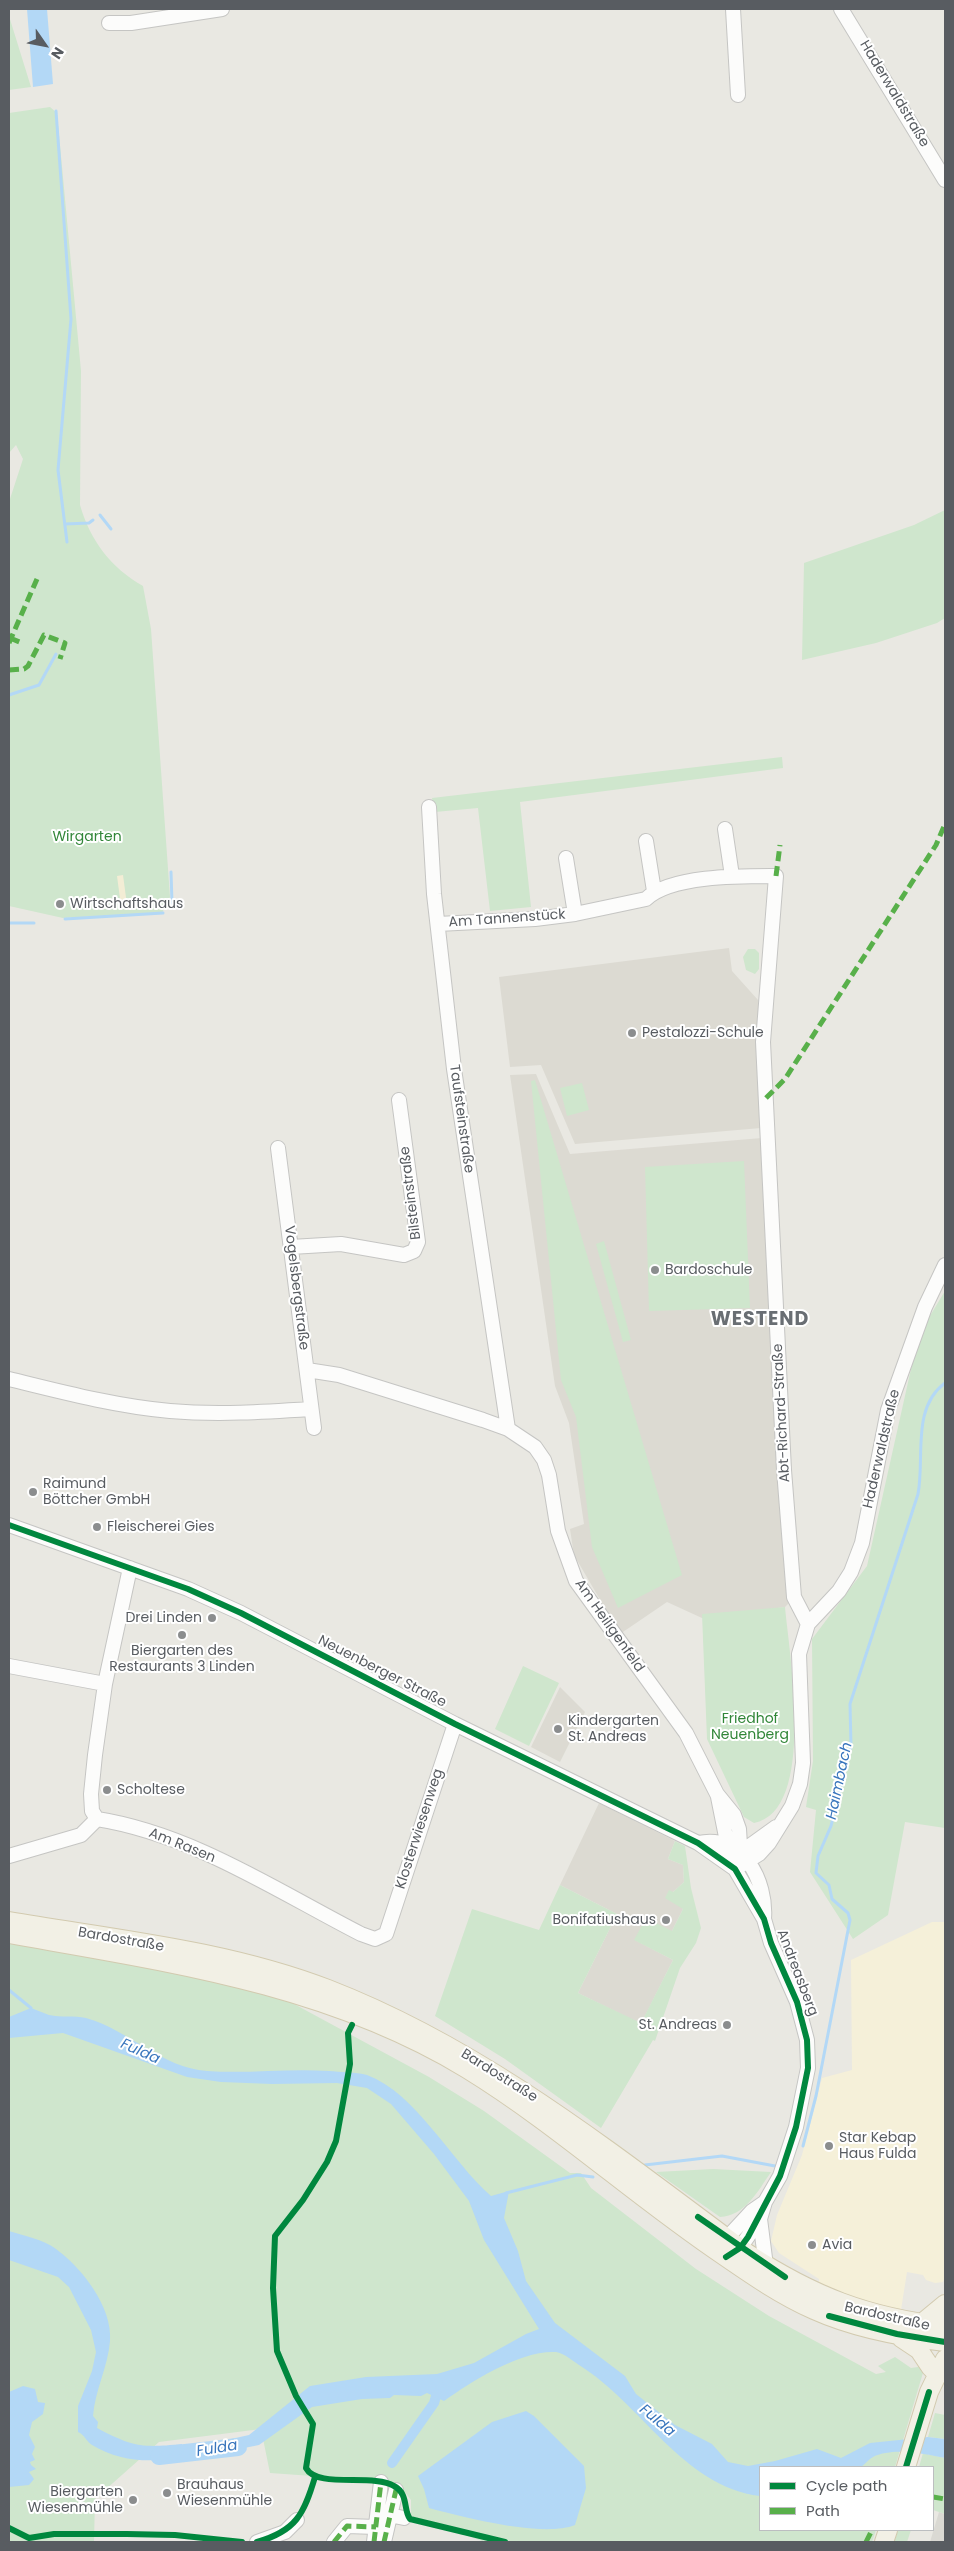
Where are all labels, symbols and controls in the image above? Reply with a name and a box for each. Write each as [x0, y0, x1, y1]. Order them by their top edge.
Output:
north arrow [20, 20, 70, 70]
street label: Haderwaldstraße [855, 38, 933, 150]
text: N [46, 43, 69, 63]
park label: Wirgarten [52, 829, 122, 845]
place label: Wirtschaftshaus [70, 896, 183, 912]
marker: Wirtschaftshaus [54, 898, 66, 910]
street label: Am Tannenstück [448, 907, 566, 931]
place label: Pestalozzi-Schule [642, 1025, 764, 1041]
marker: Pestalozzi-Schule [626, 1027, 638, 1039]
street label: Taufsteinstraße [445, 1064, 477, 1174]
street label: Bilsteinstraße [397, 1145, 425, 1241]
street label: Vogelsbergstraße [280, 1225, 312, 1351]
place label: Bardoschule [665, 1262, 753, 1278]
marker: Bardoschule [649, 1264, 661, 1276]
district label: WESTEND [710, 1309, 810, 1331]
street label: Abt-Richard-Straße [770, 1343, 794, 1483]
street label: Haderwaldstraße [860, 1388, 904, 1510]
place label: Raimund Böttcher GmbH [43, 1476, 150, 1508]
marker: Raimund Böttcher GmbH [27, 1486, 39, 1498]
place label: Fleischerei Gies [107, 1519, 214, 1535]
marker: Fleischerei Gies [91, 1521, 103, 1533]
street label: Am Heiligenfeld [571, 1576, 647, 1676]
place label: Drei Linden [125, 1610, 202, 1626]
marker: Drei Linden [206, 1612, 218, 1624]
marker: Biergarten des Restaurants 3 Linden [176, 1629, 188, 1641]
street label: Neuenberger Straße [315, 1632, 449, 1712]
place label: Biergarten des Restaurants 3 Linden [109, 1643, 255, 1675]
park label: Friedhof Neuenberg [711, 1711, 789, 1744]
place label: Kindergarten St. Andreas [568, 1713, 659, 1745]
marker: Kindergarten St. Andreas [552, 1723, 564, 1735]
water label: Haimbach [823, 1741, 857, 1821]
street label: Klosterwiesenweg [393, 1767, 447, 1891]
place label: Scholtese [117, 1782, 185, 1798]
marker: Scholtese [101, 1784, 113, 1796]
street label: Am Rasen [146, 1825, 218, 1867]
place label: Bonifatiushaus [552, 1912, 656, 1928]
marker: Bonifatiushaus [660, 1914, 672, 1926]
street label: Bardostraße [77, 1924, 165, 1956]
street label: Andreasberg [773, 1927, 821, 2019]
place label: St. Andreas [638, 2017, 717, 2033]
marker: St. Andreas [721, 2019, 733, 2031]
water label: Fulda [118, 2035, 162, 2069]
street label: Bardostraße [458, 2046, 540, 2106]
place label: Star Kebap Haus Fulda [839, 2130, 917, 2162]
marker: Star Kebap Haus Fulda [823, 2140, 835, 2152]
place label: Avia [822, 2237, 852, 2253]
marker: Avia [806, 2239, 818, 2251]
street label: Bardostraße [843, 2299, 931, 2335]
water label: Fulda [635, 2401, 679, 2441]
water label: Fulda [195, 2437, 239, 2461]
legend [759, 2466, 934, 2531]
text: Cycle path [806, 2475, 887, 2496]
place label: Brauhaus Wiesenmühle [177, 2477, 272, 2510]
place label: Biergarten Wiesenmühle [28, 2484, 123, 2516]
marker: Brauhaus Wiesenmühle [161, 2487, 173, 2499]
marker: Biergarten Wiesenmühle [127, 2494, 139, 2506]
text: Path [806, 2500, 840, 2521]

